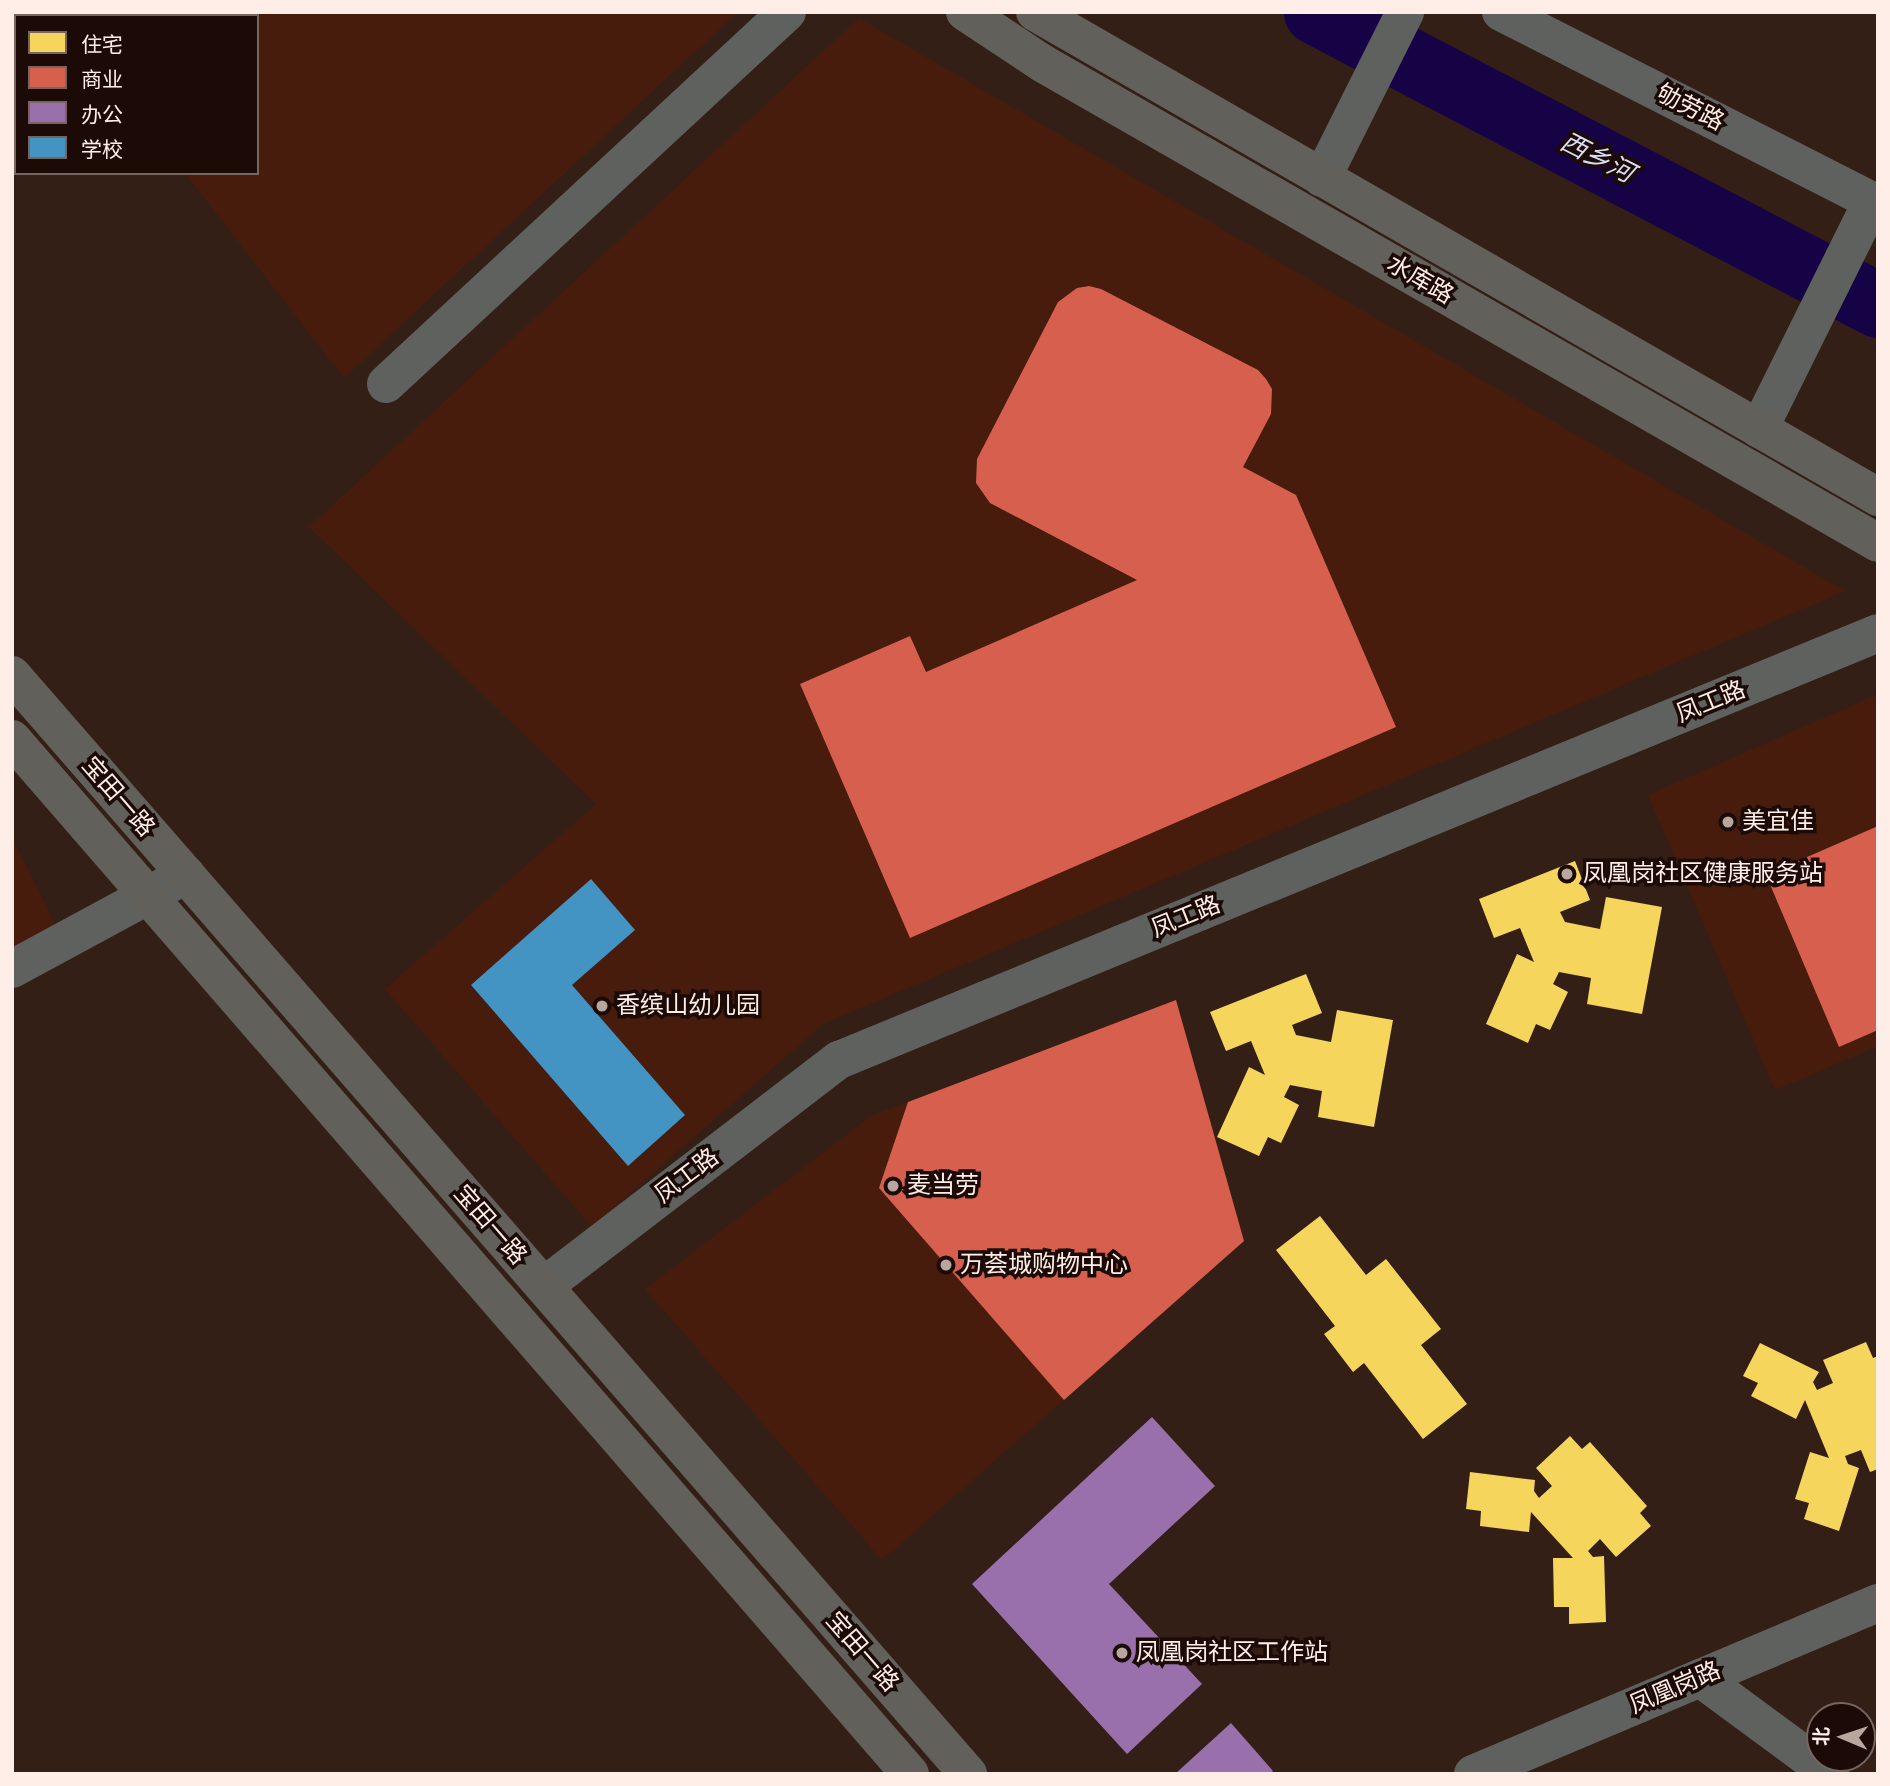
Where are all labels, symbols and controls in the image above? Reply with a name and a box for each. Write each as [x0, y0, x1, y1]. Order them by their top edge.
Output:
legend [14, 14, 259, 175]
text: 住宅 [81, 32, 123, 57]
text: 商业 [81, 67, 123, 92]
street label: 劬劳路 [1651, 79, 1729, 137]
text: 办公 [81, 102, 123, 127]
water label: 西乡河 [1555, 126, 1639, 190]
text: 学校 [81, 137, 123, 162]
street label: 水库路 [1382, 250, 1458, 310]
street label: 凤工路 [1672, 675, 1750, 729]
street label: 宝田一路 [76, 751, 160, 843]
place label: 美宜佳 [1742, 808, 1814, 836]
marker: 美宜佳 [1720, 814, 1736, 830]
place label: 凤凰岗社区健康服务站 [1583, 860, 1823, 888]
marker: 凤凰岗社区健康服务站 [1557, 864, 1577, 884]
street label: 凤工路 [1147, 890, 1225, 944]
place label: 香缤山幼儿园 [616, 992, 760, 1020]
marker: 香缤山幼儿园 [594, 998, 610, 1014]
street label: 凤工路 [650, 1143, 724, 1209]
place label: 麦当劳 [907, 1172, 979, 1200]
marker: 麦当劳 [885, 1178, 901, 1194]
street label: 宝田一路 [448, 1179, 532, 1271]
place label: 万荟城购物中心 [960, 1251, 1128, 1279]
marker: 万荟城购物中心 [938, 1257, 954, 1273]
street label: 宝田一路 [820, 1606, 904, 1698]
place label: 凤凰岗社区工作站 [1136, 1639, 1328, 1667]
marker: 凤凰岗社区工作站 [1114, 1645, 1130, 1661]
street label: 凤凰岗路 [1625, 1656, 1725, 1720]
north arrow [1806, 1702, 1876, 1772]
text: 北 [1810, 1726, 1833, 1746]

